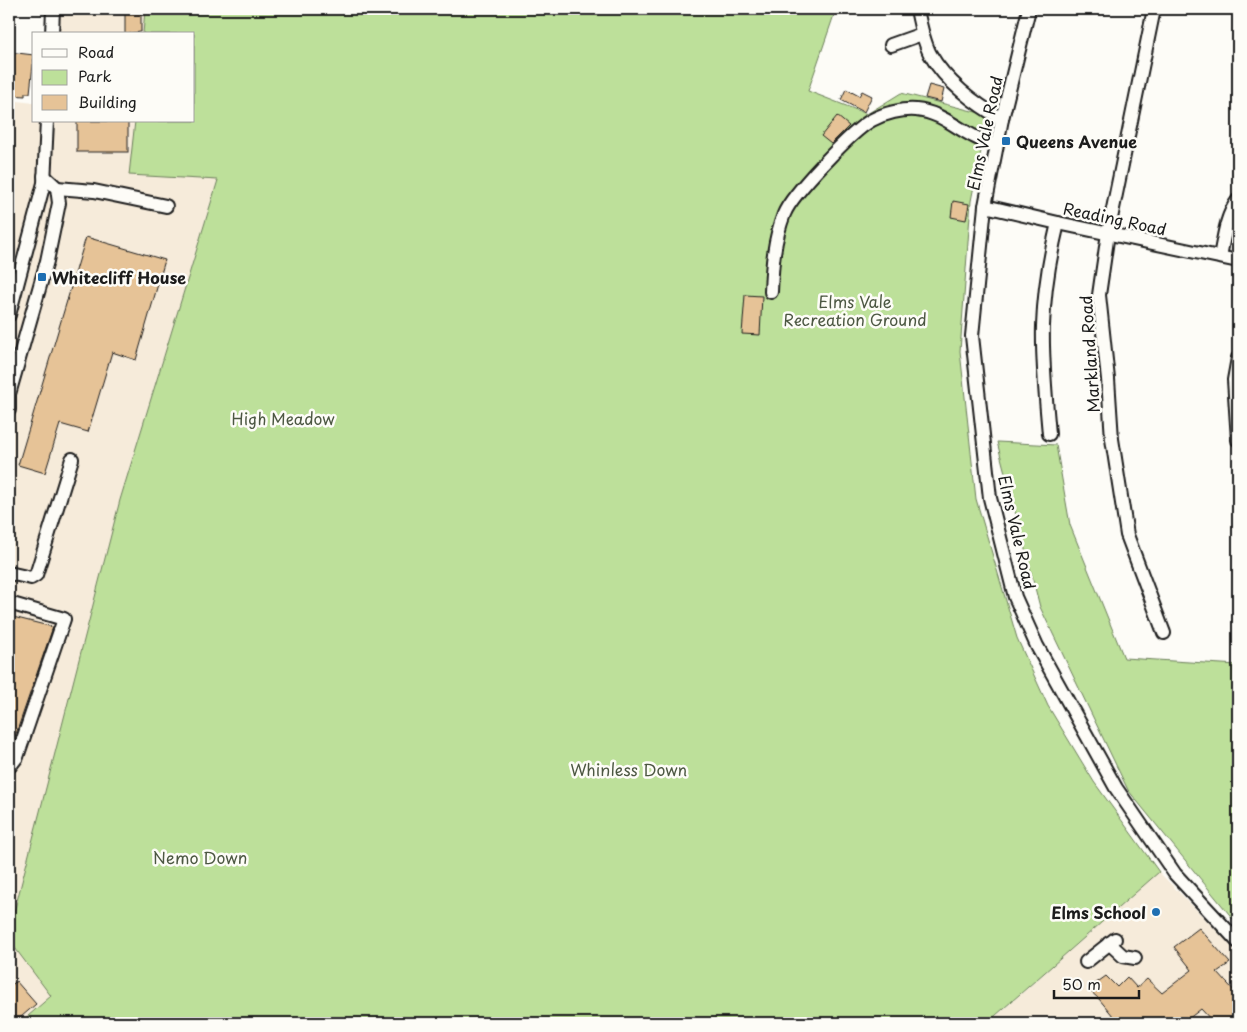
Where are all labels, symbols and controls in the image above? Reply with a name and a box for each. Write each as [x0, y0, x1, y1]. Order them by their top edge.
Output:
legend [32, 32, 195, 122]
text: Road [78, 40, 114, 63]
text: Park [78, 64, 112, 87]
street label: Elms Vale Road [960, 73, 1008, 193]
text: Building [78, 90, 137, 113]
place label: Queens Avenue [1016, 129, 1137, 153]
marker: Queens Avenue [1000, 135, 1012, 147]
street label: Reading Road [1061, 195, 1169, 241]
place label: Whitecliff House [52, 265, 186, 289]
marker: Whitecliff House [36, 271, 48, 283]
park label: Elms Vale Recreation Ground [783, 289, 927, 331]
street label: Markland Road [1073, 295, 1105, 413]
park label: High Meadow [231, 406, 335, 430]
street label: Elms Vale Road [993, 472, 1043, 592]
park label: Whinless Down [570, 757, 688, 781]
park label: Nemo Down [153, 845, 247, 869]
place label: Elms School [1051, 900, 1146, 924]
marker: Elms School [1150, 906, 1162, 918]
scale bar [1054, 967, 1140, 999]
text: 50 m [1062, 972, 1101, 995]

